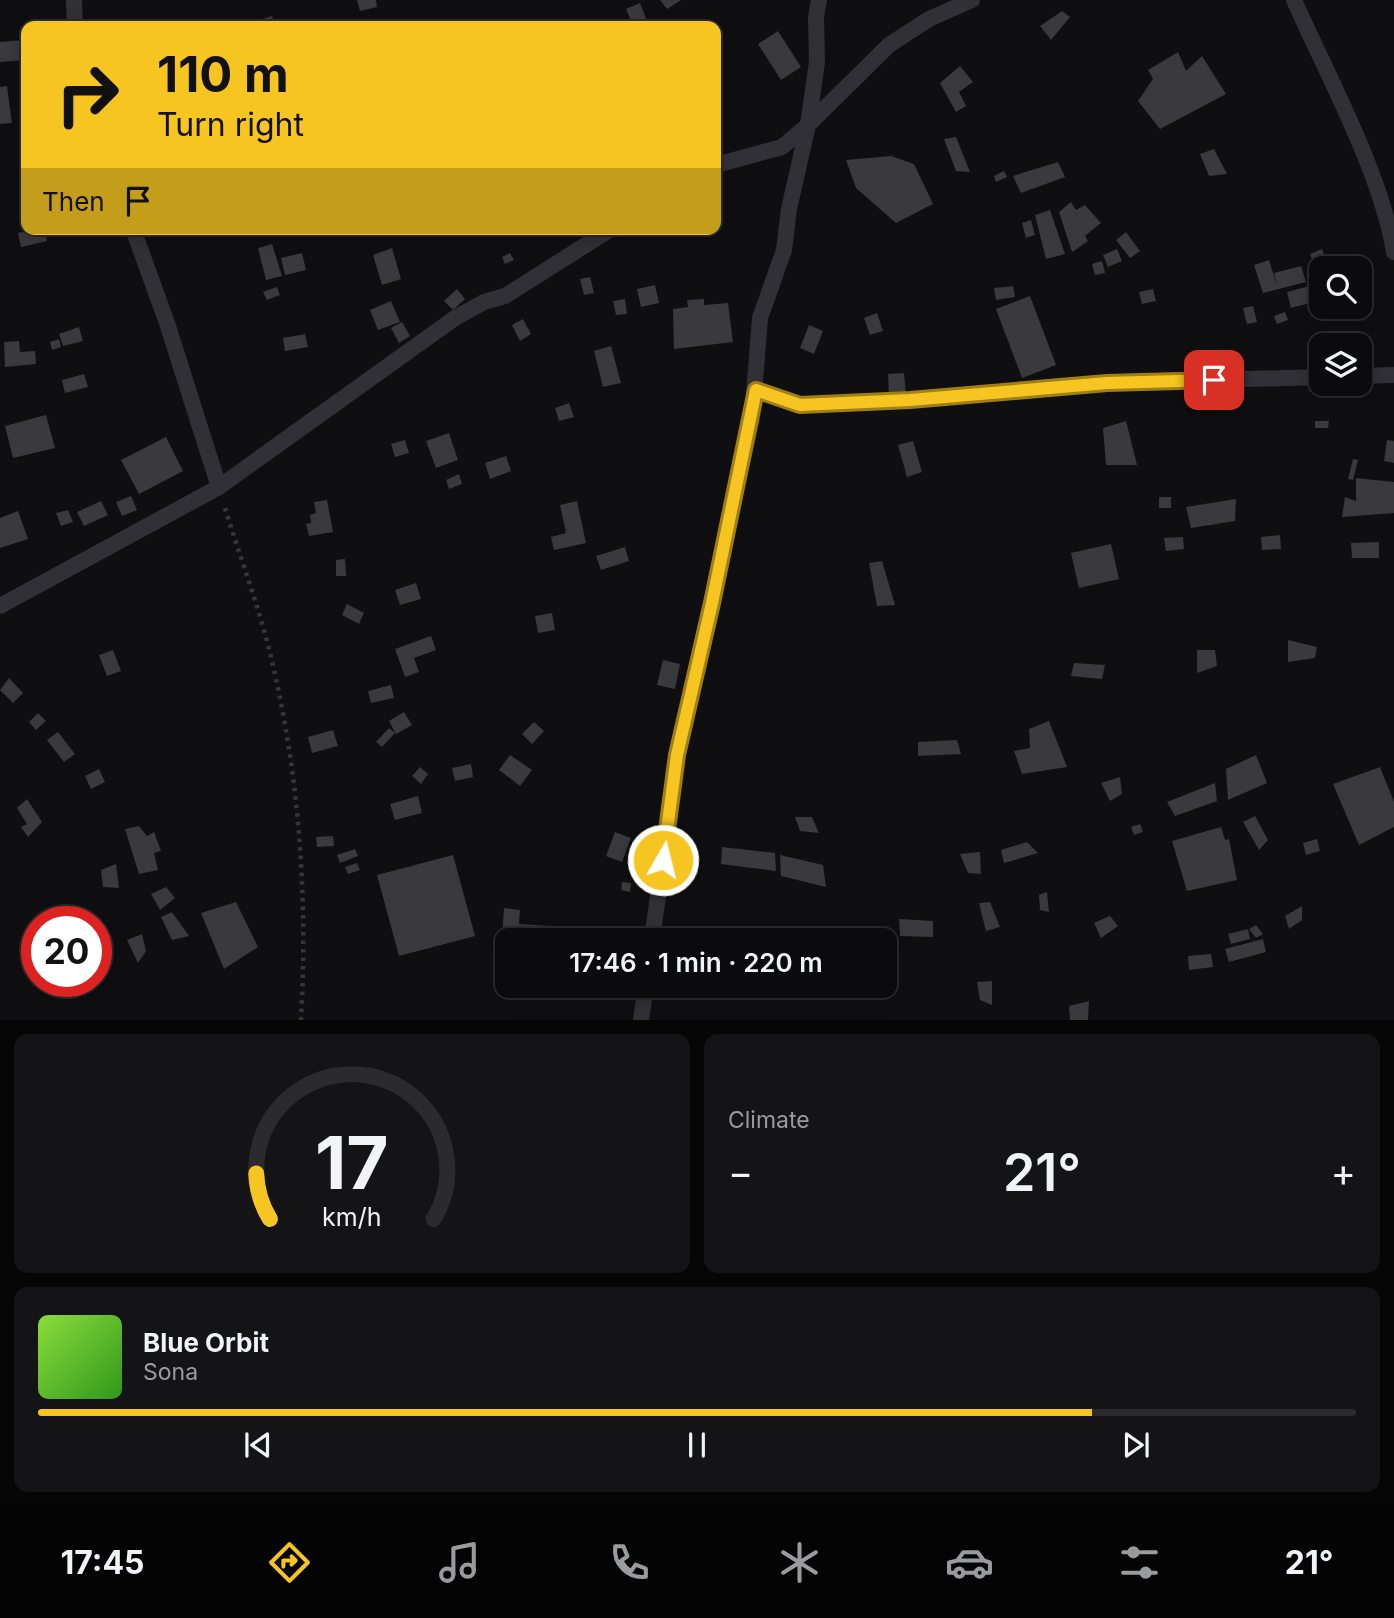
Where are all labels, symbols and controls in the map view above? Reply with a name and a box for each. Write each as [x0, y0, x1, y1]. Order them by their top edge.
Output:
text: 110 m [157, 45, 289, 104]
icon: right [42, 49, 133, 140]
text: Turn right [157, 105, 304, 144]
icon: arrive [119, 182, 157, 220]
text: Then [42, 186, 105, 217]
map controls [1309, 256, 1372, 396]
button: search [1309, 256, 1372, 319]
button: layers [1309, 333, 1372, 396]
pin [1184, 350, 1244, 410]
icon: arrive [1195, 361, 1233, 399]
position arrow [626, 823, 700, 897]
speed limit sign: 20 [21, 906, 112, 997]
text: 17:46 · 1 min · 220 m [569, 947, 823, 978]
text: Climate [728, 1106, 810, 1134]
text: 17 [315, 1119, 389, 1208]
text: 21° [1003, 1141, 1081, 1204]
text: − [728, 1149, 753, 1195]
text: + [1331, 1149, 1356, 1195]
text: km/h [322, 1202, 382, 1232]
text: Blue Orbit [143, 1327, 269, 1358]
text: Sona [143, 1358, 198, 1386]
icon: previous [239, 1426, 277, 1464]
icon: pause [678, 1426, 716, 1464]
icon: next [1117, 1426, 1155, 1464]
icon: directions [265, 1538, 314, 1587]
icon: music [435, 1538, 484, 1587]
icon: phone [605, 1538, 654, 1587]
icon: climate [775, 1538, 824, 1587]
icon: car [945, 1538, 994, 1587]
icon: filters [1115, 1538, 1164, 1587]
text: 17:45 [60, 1543, 145, 1582]
text: 21° [1285, 1543, 1333, 1582]

